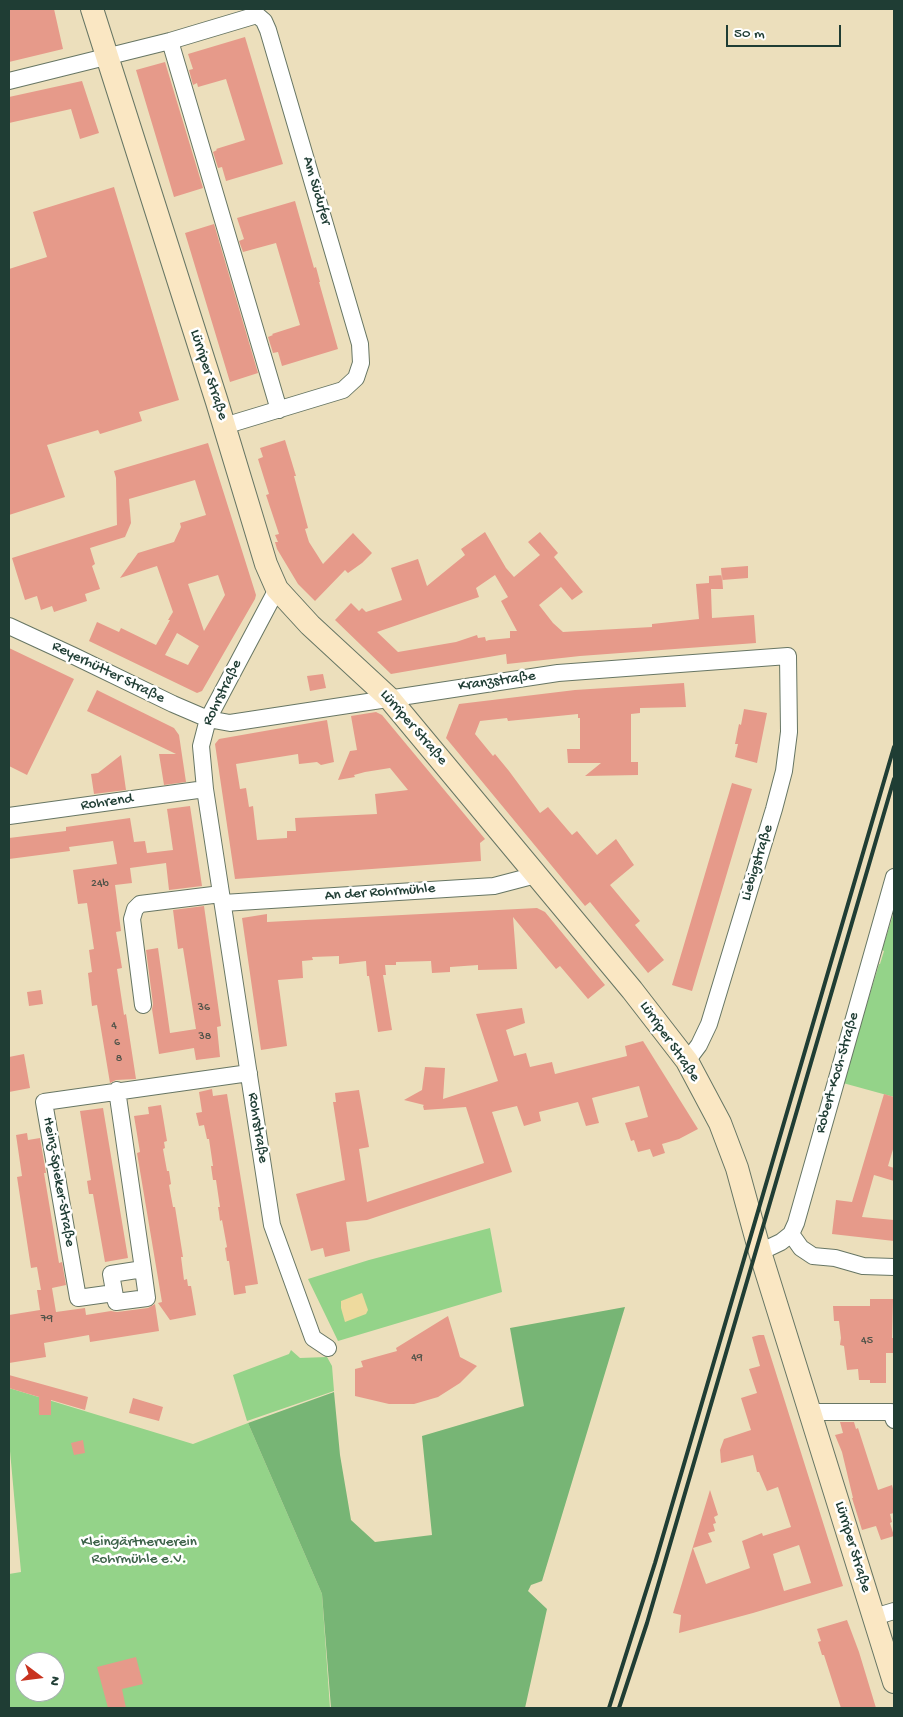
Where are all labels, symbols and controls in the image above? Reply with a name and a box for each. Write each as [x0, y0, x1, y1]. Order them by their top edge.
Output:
scale bar [728, 15, 843, 47]
text: 50 m [734, 25, 765, 43]
street label: Am Südufer [298, 155, 334, 227]
street label: Lürriper Straße [185, 328, 231, 422]
street label: Reyerhütter Straße [49, 638, 167, 708]
street label: Rohrstraße [199, 657, 247, 729]
street label: Kranzstraße [457, 668, 537, 696]
street label: Lürriper Straße [375, 687, 451, 769]
street label: Rohrend [80, 790, 134, 816]
street label: Liebigstraße [738, 823, 778, 903]
house number: 24b [91, 877, 109, 891]
street label: An der Rohrmühle [324, 880, 436, 906]
street label: Lürriper Straße [635, 998, 703, 1086]
house number: 36 [198, 1001, 210, 1015]
street label: Robert-Koch-Straße [812, 1010, 864, 1136]
house number: 4 [111, 1019, 117, 1033]
house number: 38 [199, 1030, 211, 1044]
house number: 6 [114, 1036, 120, 1050]
house number: 8 [116, 1052, 122, 1066]
street label: Rohrstraße [243, 1091, 271, 1165]
street label: Heinz-Spieker-Straße [38, 1116, 78, 1248]
house number: 79 [41, 1312, 53, 1326]
house number: 45 [861, 1334, 873, 1348]
house number: 49 [411, 1351, 423, 1365]
street label: Lürriper Straße [830, 1499, 874, 1595]
park label: Kleingärtnerverein Rohrmühle e.V. [81, 1534, 197, 1569]
north arrow [15, 1652, 65, 1702]
text: N [45, 1674, 63, 1687]

